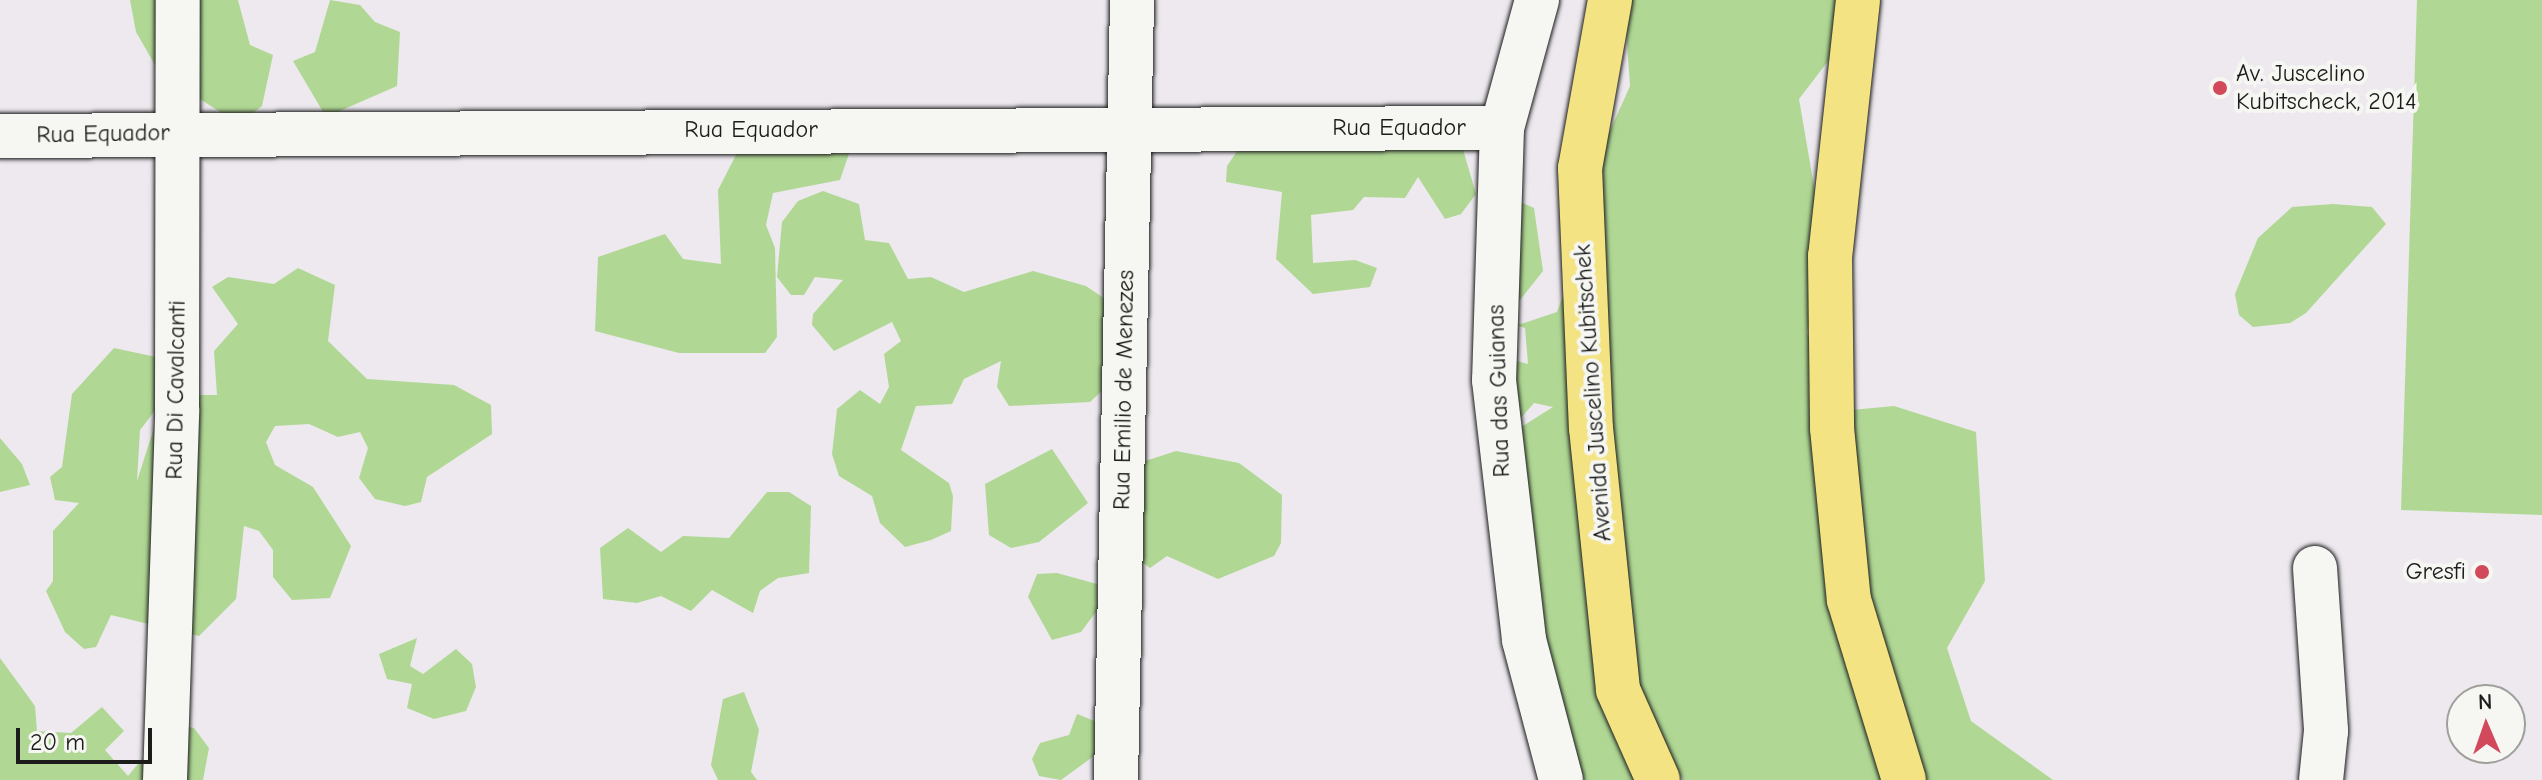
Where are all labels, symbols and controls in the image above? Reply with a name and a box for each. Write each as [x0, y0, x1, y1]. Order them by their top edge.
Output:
place label: Av. Juscelino Kubitscheck, 2014 [2236, 60, 2417, 116]
marker: Av. Juscelino Kubitscheck, 2014 [2211, 79, 2229, 97]
street label: Rua Equador [1332, 114, 1466, 142]
street label: Rua Equador [684, 116, 818, 144]
street label: Rua Equador [36, 118, 170, 150]
street label: Avenida Juscelino Kubitschek [1568, 244, 1618, 542]
street label: Rua Emilio de Menezes [1108, 270, 1140, 510]
street label: Rua Di Cavalcanti [160, 300, 192, 480]
street label: Rua das Guianas [1482, 304, 1516, 478]
place label: Gresfi [2405, 558, 2466, 586]
marker: Gresfi [2473, 563, 2491, 581]
north arrow [2446, 684, 2526, 764]
text: N [2478, 689, 2493, 715]
scale bar [20, 712, 156, 762]
text: 20 m [30, 728, 85, 756]

